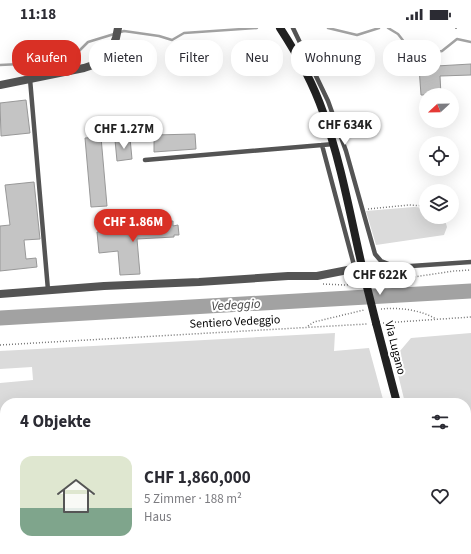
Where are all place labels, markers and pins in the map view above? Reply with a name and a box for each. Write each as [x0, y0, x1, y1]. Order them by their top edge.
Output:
pin: CHF 634K [304, 112, 386, 146]
pin: CHF 1.27M [78, 116, 170, 150]
pin: CHF 1.86M [87, 209, 179, 243]
pin: CHF 622K [339, 262, 421, 296]

